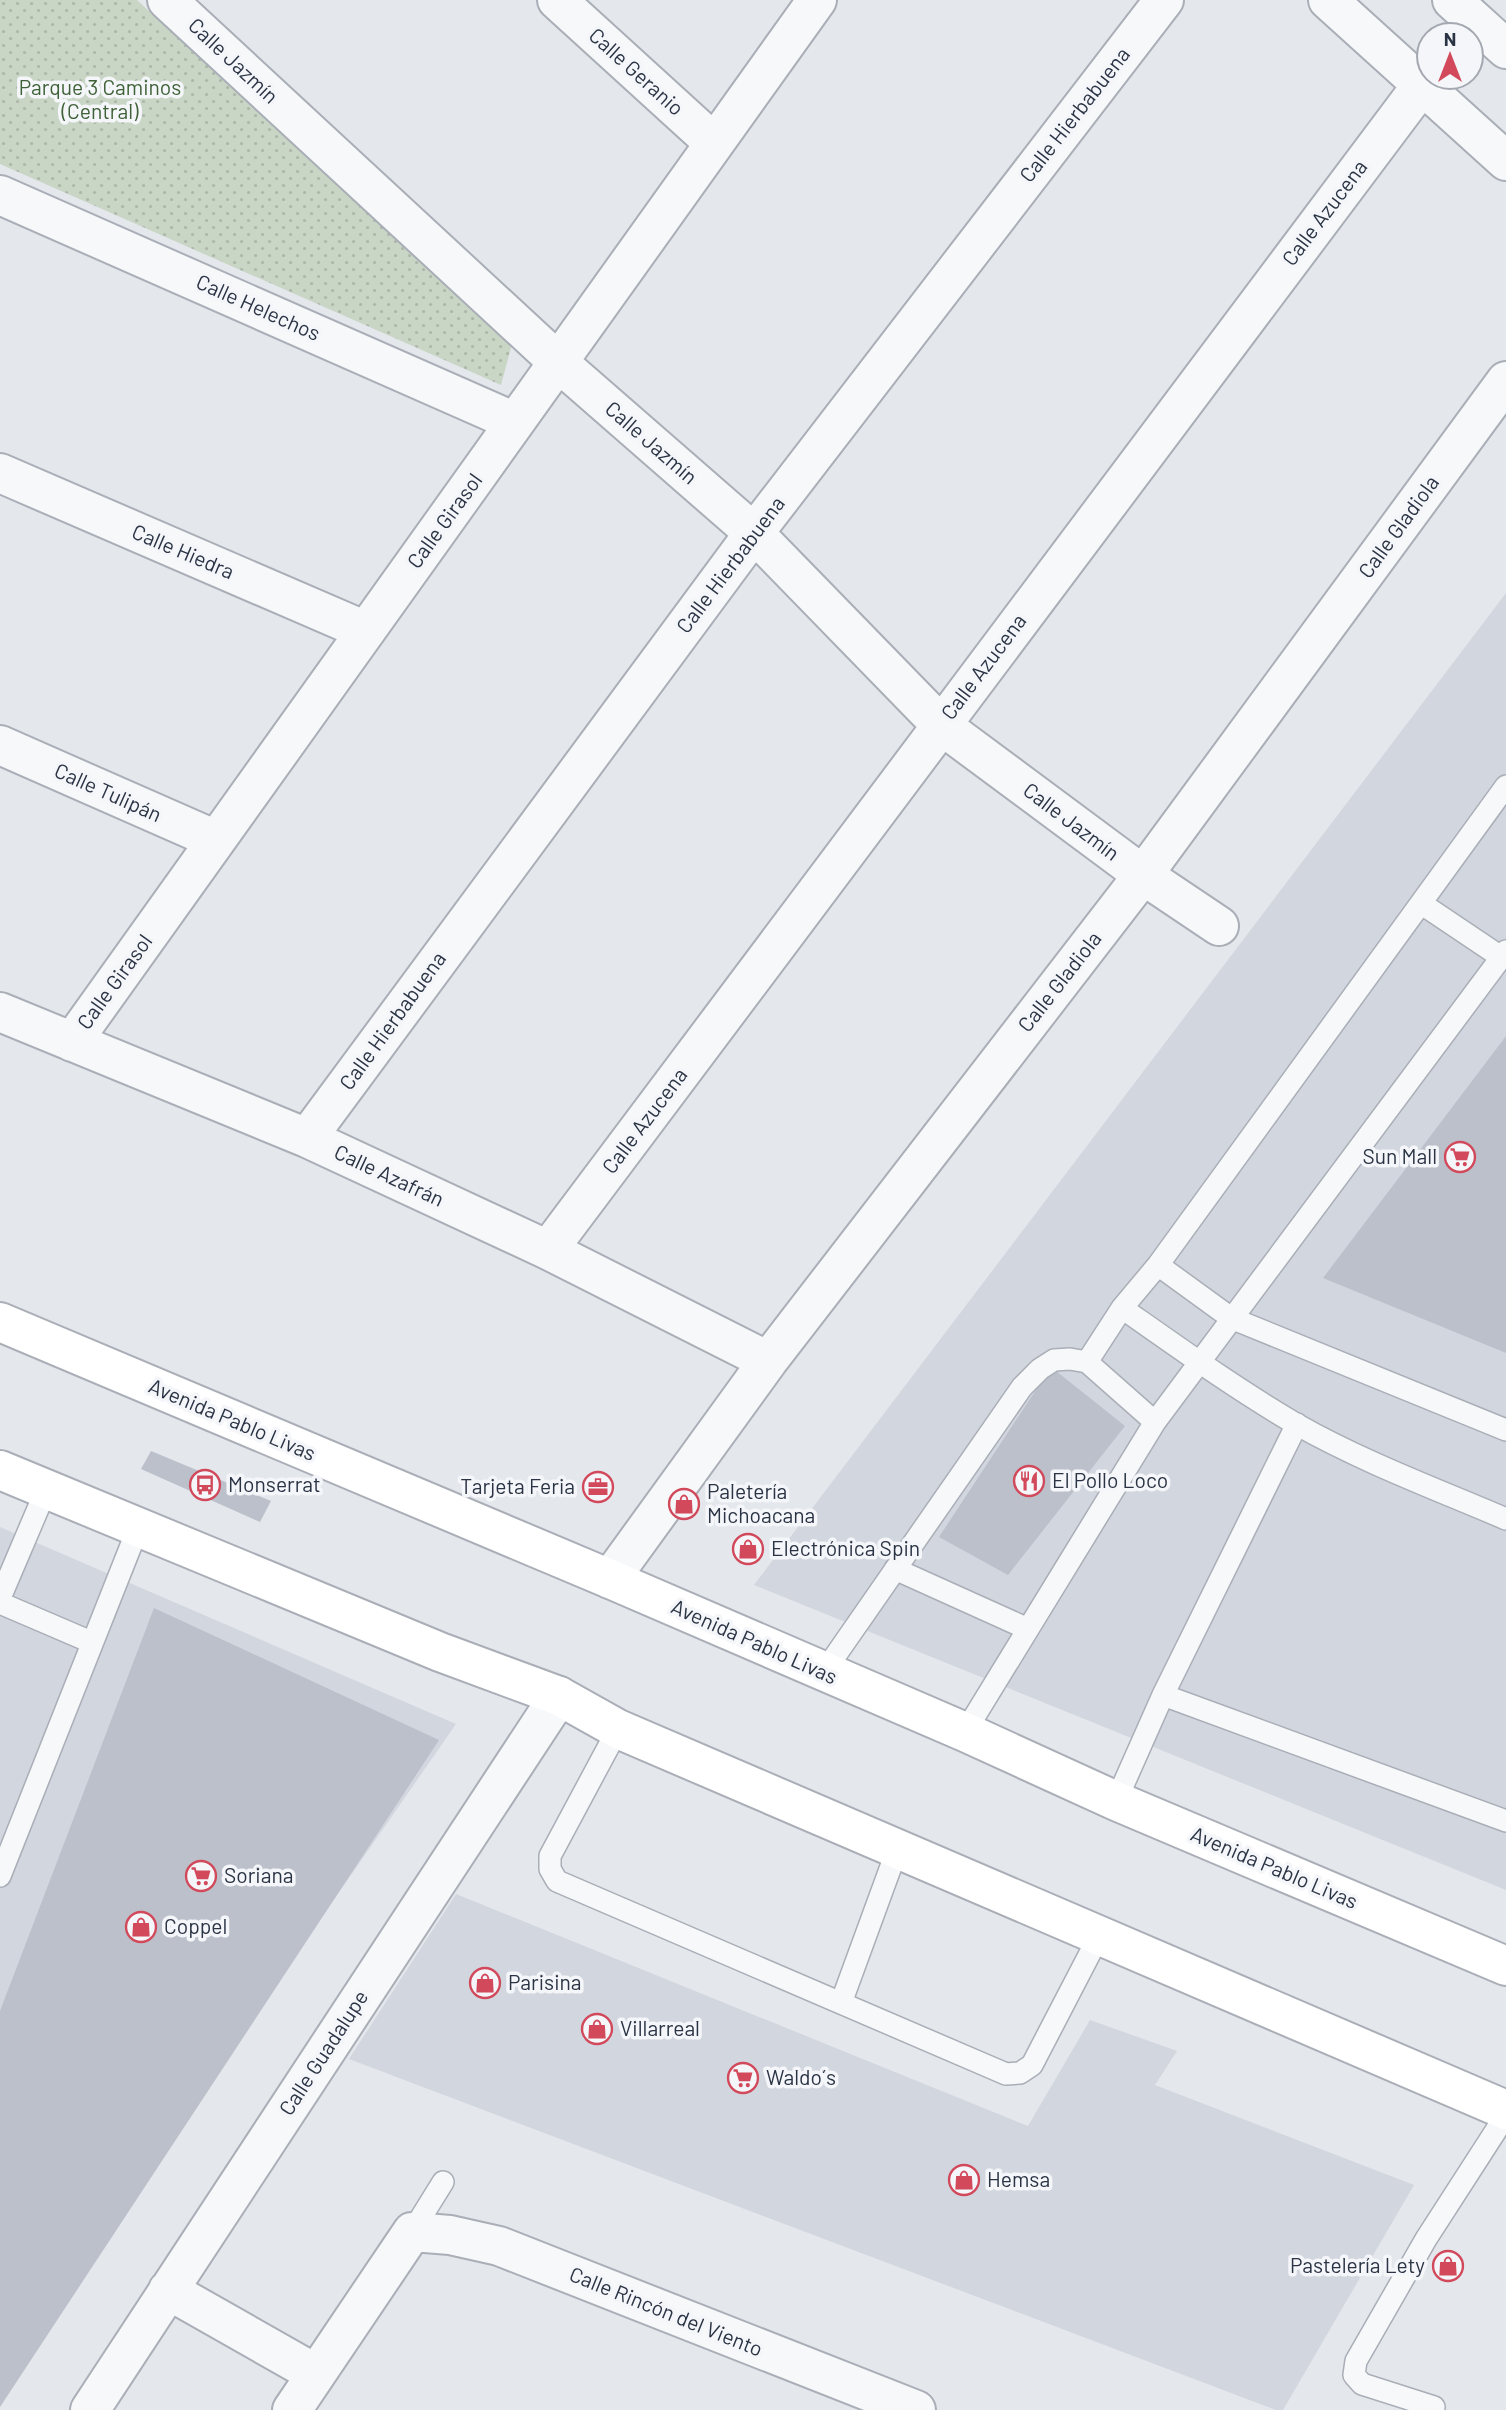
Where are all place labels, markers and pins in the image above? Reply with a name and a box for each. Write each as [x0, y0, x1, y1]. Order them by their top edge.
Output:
supermarket icon: Sun Mall [1443, 1140, 1477, 1174]
place label: Sun Mall [1363, 1143, 1437, 1168]
restaurant icon: El Pollo Loco [1012, 1464, 1046, 1498]
place label: El Pollo Loco [1052, 1467, 1168, 1492]
bus stop icon: Monserrat [188, 1468, 222, 1502]
office icon: Tarjeta Feria [581, 1470, 615, 1504]
place label: Monserrat [228, 1471, 321, 1496]
place label: Tarjeta Feria [460, 1473, 575, 1498]
place label: Paletería Michoacana [707, 1478, 815, 1527]
shop icon: Paletería Michoacana [667, 1487, 701, 1521]
shop icon: Electrónica Spin [731, 1532, 765, 1566]
place label: Electrónica Spin [771, 1535, 920, 1560]
supermarket icon: Soriana [184, 1859, 218, 1893]
place label: Soriana [224, 1862, 294, 1887]
shop icon: Coppel [124, 1910, 158, 1944]
place label: Coppel [164, 1913, 227, 1938]
shop icon: Parisina [468, 1966, 502, 2000]
place label: Parisina [508, 1969, 582, 1994]
shop icon: Villarreal [580, 2012, 614, 2046]
place label: Villarreal [620, 2015, 700, 2040]
supermarket icon: Waldo´s [726, 2061, 760, 2095]
place label: Waldo´s [766, 2064, 836, 2089]
shop icon: Hemsa [947, 2163, 981, 2197]
place label: Hemsa [987, 2166, 1050, 2191]
shop icon: Pastelería Lety [1431, 2249, 1465, 2283]
place label: Pastelería Lety [1290, 2252, 1425, 2277]

